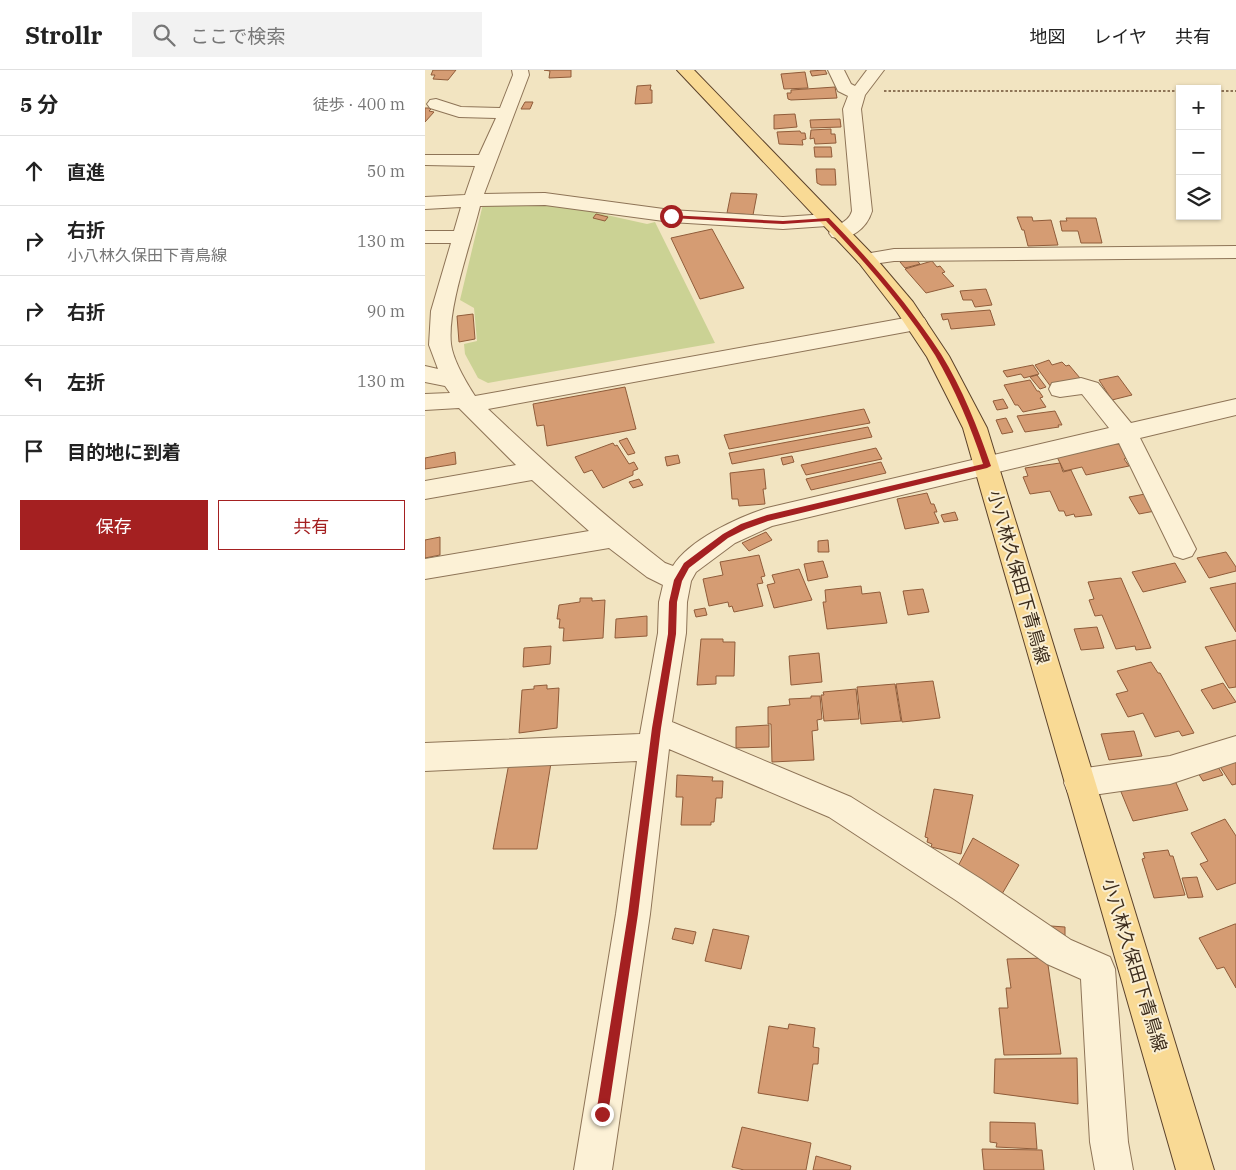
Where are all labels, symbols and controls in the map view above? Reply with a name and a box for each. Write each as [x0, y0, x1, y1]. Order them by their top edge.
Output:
search box [132, 12, 482, 57]
text: Strollr [25, 19, 102, 51]
icon: search [150, 21, 178, 49]
text: ここで検索 [190, 24, 285, 48]
text: 地図 [1030, 25, 1066, 48]
text: レイヤ [1094, 25, 1147, 48]
text: 共有 [1175, 25, 1211, 48]
map controls [1176, 85, 1221, 220]
button: + [1176, 85, 1221, 130]
text: 5 分 [20, 90, 58, 118]
text: 徒歩 · 400 m [313, 94, 405, 114]
button: − [1176, 130, 1221, 175]
icon: ahead [20, 157, 48, 185]
text: 直進 [67, 160, 105, 184]
text: 50 m [367, 161, 405, 181]
button: layers [1176, 175, 1221, 220]
route start [660, 205, 683, 228]
text: 右折 [67, 218, 105, 242]
icon: right [20, 227, 48, 255]
text: 130 m [357, 231, 405, 251]
text: 小八林久保田下青鳥線 [67, 245, 227, 265]
icon: right [20, 297, 48, 325]
text: 右折 [67, 300, 105, 324]
text: 90 m [367, 301, 405, 321]
icon: left [20, 367, 48, 395]
text: 左折 [67, 370, 105, 394]
text: 130 m [357, 371, 405, 391]
icon: arrive [20, 437, 48, 465]
text: 目的地に到着 [67, 440, 181, 464]
street label: 小八林久保田下青鳥線 [983, 487, 1055, 667]
button: 保存 [20, 500, 208, 550]
button: 共有 [218, 500, 405, 550]
street label: 小八林久保田下青鳥線 [1098, 876, 1172, 1054]
route end [591, 1103, 614, 1126]

